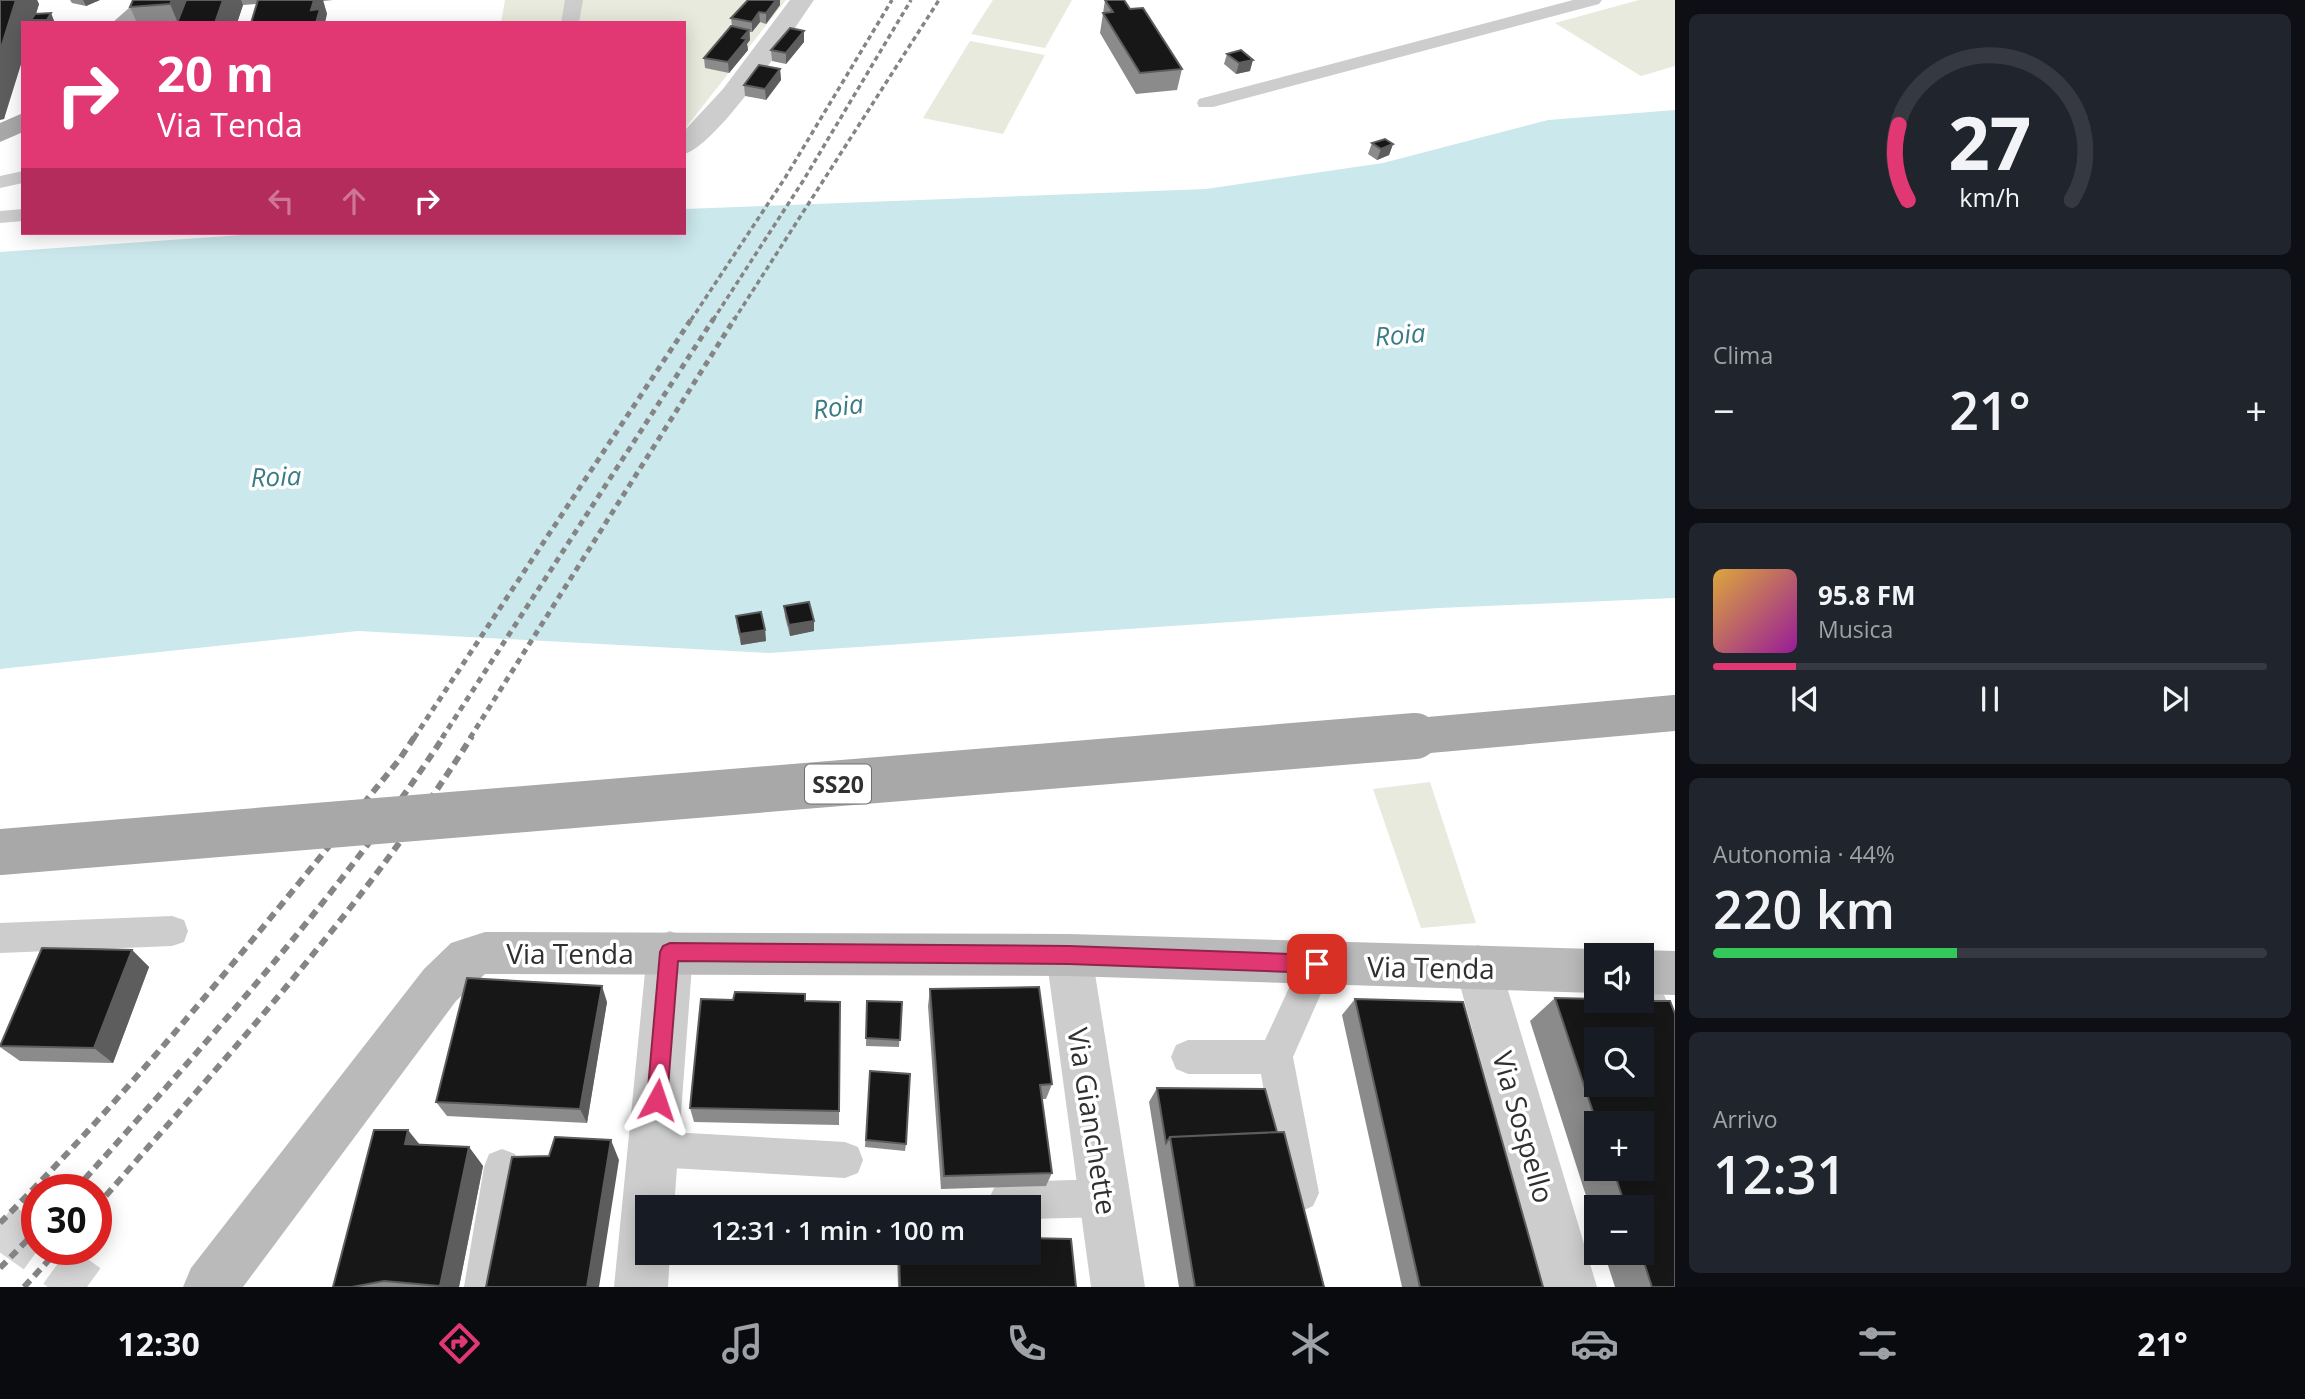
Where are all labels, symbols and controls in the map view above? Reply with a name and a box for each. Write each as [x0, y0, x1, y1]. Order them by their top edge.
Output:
text: 20 m [157, 40, 274, 106]
icon: right [42, 49, 133, 140]
text: 27 [1948, 93, 2032, 192]
text: Via Tenda [157, 103, 303, 146]
text: km/h [1960, 180, 2020, 214]
icon: left [262, 182, 300, 220]
icon: ahead [335, 182, 373, 220]
icon: right [408, 182, 446, 220]
water label: Roia [1373, 314, 1427, 354]
text: Clima [1713, 339, 1773, 371]
text: 21° [1949, 374, 2031, 445]
text: − [1713, 384, 1735, 436]
text: + [2245, 384, 2267, 436]
water label: Roia [810, 385, 866, 427]
water label: Roia [250, 457, 302, 495]
text: 95.8 FM [1818, 577, 1916, 613]
text: Musica [1818, 613, 1893, 645]
icon: previous [1786, 680, 1824, 718]
icon: pause [1971, 680, 2009, 718]
icon: next [2156, 680, 2194, 718]
road number: SS20 [805, 764, 871, 804]
text: Autonomia · 44% [1713, 838, 1895, 870]
text: 220 km [1713, 873, 1895, 944]
street label: Via Tenda [506, 934, 634, 972]
pin [1287, 934, 1347, 994]
map controls [1584, 943, 1654, 1265]
button: sound [1584, 943, 1654, 1013]
icon: arrive [1298, 945, 1336, 983]
street label: Via Tenda [1367, 947, 1495, 987]
street label: Via Gianchette [1059, 1025, 1127, 1217]
button: search [1584, 1027, 1654, 1097]
street label: Via Sospello [1484, 1047, 1564, 1207]
position arrow [620, 1063, 694, 1137]
text: Arrivo [1713, 1103, 1777, 1135]
button: + [1584, 1111, 1654, 1181]
text: 12:31 [1713, 1138, 1846, 1209]
speed limit sign: 30 [21, 1174, 112, 1265]
button: − [1584, 1195, 1654, 1265]
text: 12:31 · 1 min · 100 m [711, 1212, 965, 1248]
icon: directions [435, 1319, 484, 1368]
icon: music [718, 1319, 767, 1368]
icon: phone [1002, 1319, 1051, 1368]
icon: climate [1286, 1319, 1335, 1368]
icon: car [1570, 1319, 1619, 1368]
icon: filters [1853, 1319, 1902, 1368]
text: 12:30 [117, 1322, 200, 1365]
text: 21° [2137, 1322, 2188, 1365]

